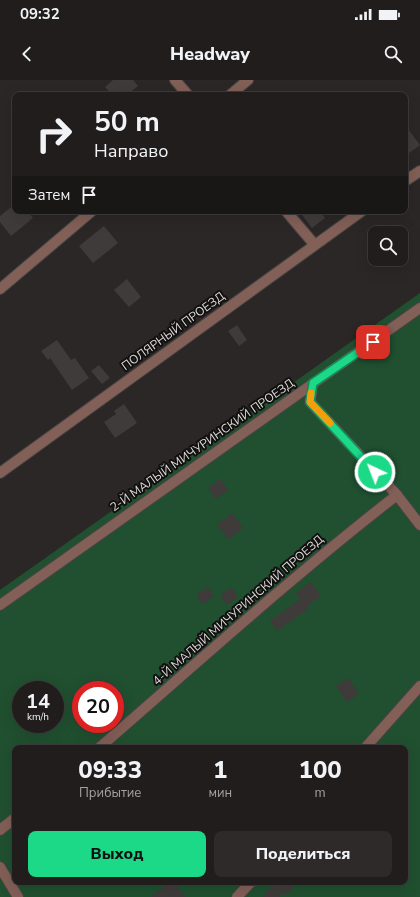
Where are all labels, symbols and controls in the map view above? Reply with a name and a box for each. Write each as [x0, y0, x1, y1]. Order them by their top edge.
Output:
text: 09:32 [20, 4, 60, 24]
text: Headway [170, 42, 250, 66]
icon: back [16, 43, 38, 65]
icon: search [382, 43, 404, 65]
text: 50 m [94, 103, 160, 141]
icon: right [28, 108, 80, 160]
text: Направо [94, 139, 168, 163]
icon: arrive [78, 184, 100, 206]
text: Затем [28, 185, 70, 205]
map controls [368, 226, 408, 266]
button: search [368, 226, 408, 266]
street label: ПОЛЯРНЫЙ ПРОЕЗД [118, 288, 228, 374]
pin [356, 325, 390, 359]
icon: arrive [362, 331, 384, 353]
street label: 2-Й МАЛЫЙ МИЧУРИНСКИЙ ПРОЕЗД [107, 375, 298, 515]
position arrow [354, 451, 396, 493]
street label: 4-Й МАЛЫЙ МИЧУРИНСКИЙ ПРОЕЗД [149, 531, 327, 689]
speed limit sign: 20 [72, 681, 124, 733]
text: 14 [26, 688, 50, 715]
text: km/h [27, 710, 49, 724]
text: 09:33 [78, 754, 142, 786]
text: 1 [213, 754, 228, 786]
text: 100 [298, 754, 342, 786]
text: Прибытие [79, 784, 141, 802]
text: мин [208, 784, 232, 802]
text: m [315, 784, 326, 802]
button: Выход [28, 831, 206, 877]
button: Поделиться [214, 831, 392, 877]

